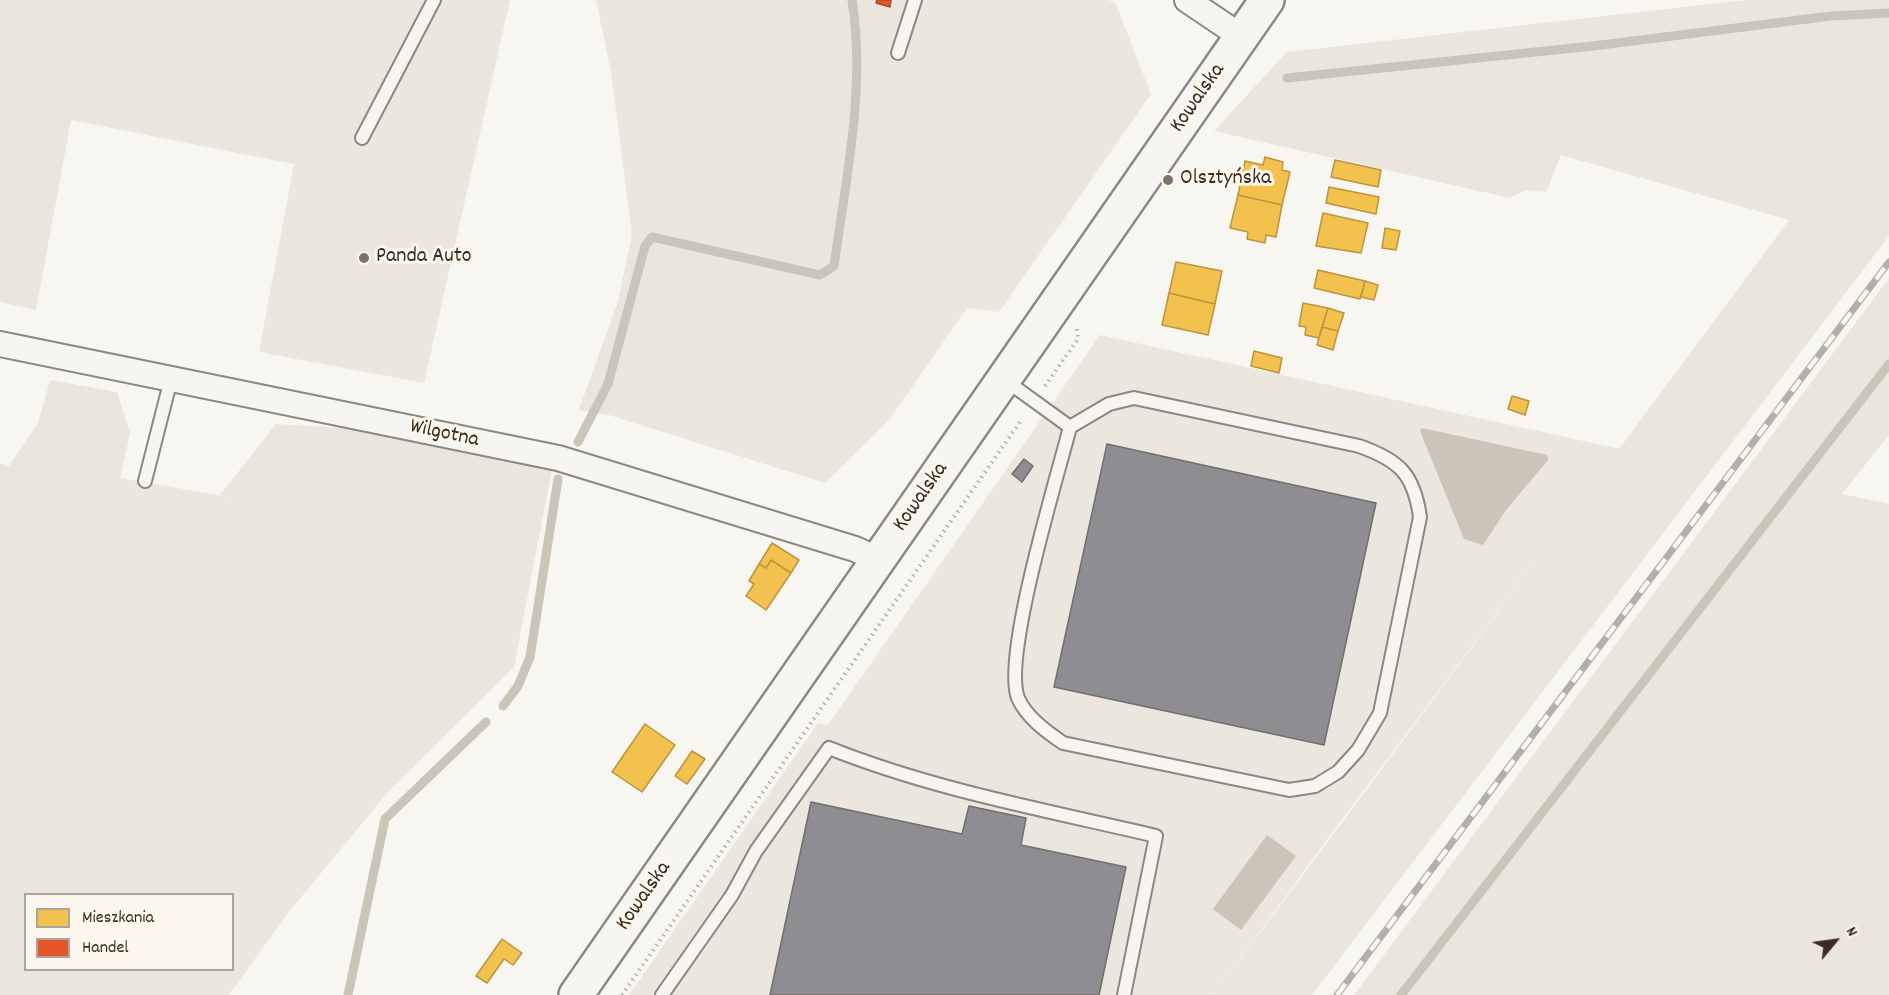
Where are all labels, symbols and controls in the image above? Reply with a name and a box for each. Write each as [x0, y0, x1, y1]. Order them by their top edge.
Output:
street label: Kowalska [1166, 59, 1232, 139]
place label: Olsztyńska [1180, 167, 1271, 193]
marker: Olsztyńska [1161, 173, 1175, 187]
place label: Panda Auto [376, 245, 472, 271]
marker: Panda Auto [357, 251, 371, 265]
street label: Wilgotna [407, 415, 481, 455]
street label: Kowalska [889, 458, 955, 538]
street label: Kowalska [612, 857, 678, 937]
legend [24, 893, 234, 971]
text: Mieszkania [82, 906, 154, 931]
north arrow [1805, 911, 1865, 971]
text: N [1839, 923, 1863, 941]
text: Handel [82, 936, 129, 961]

